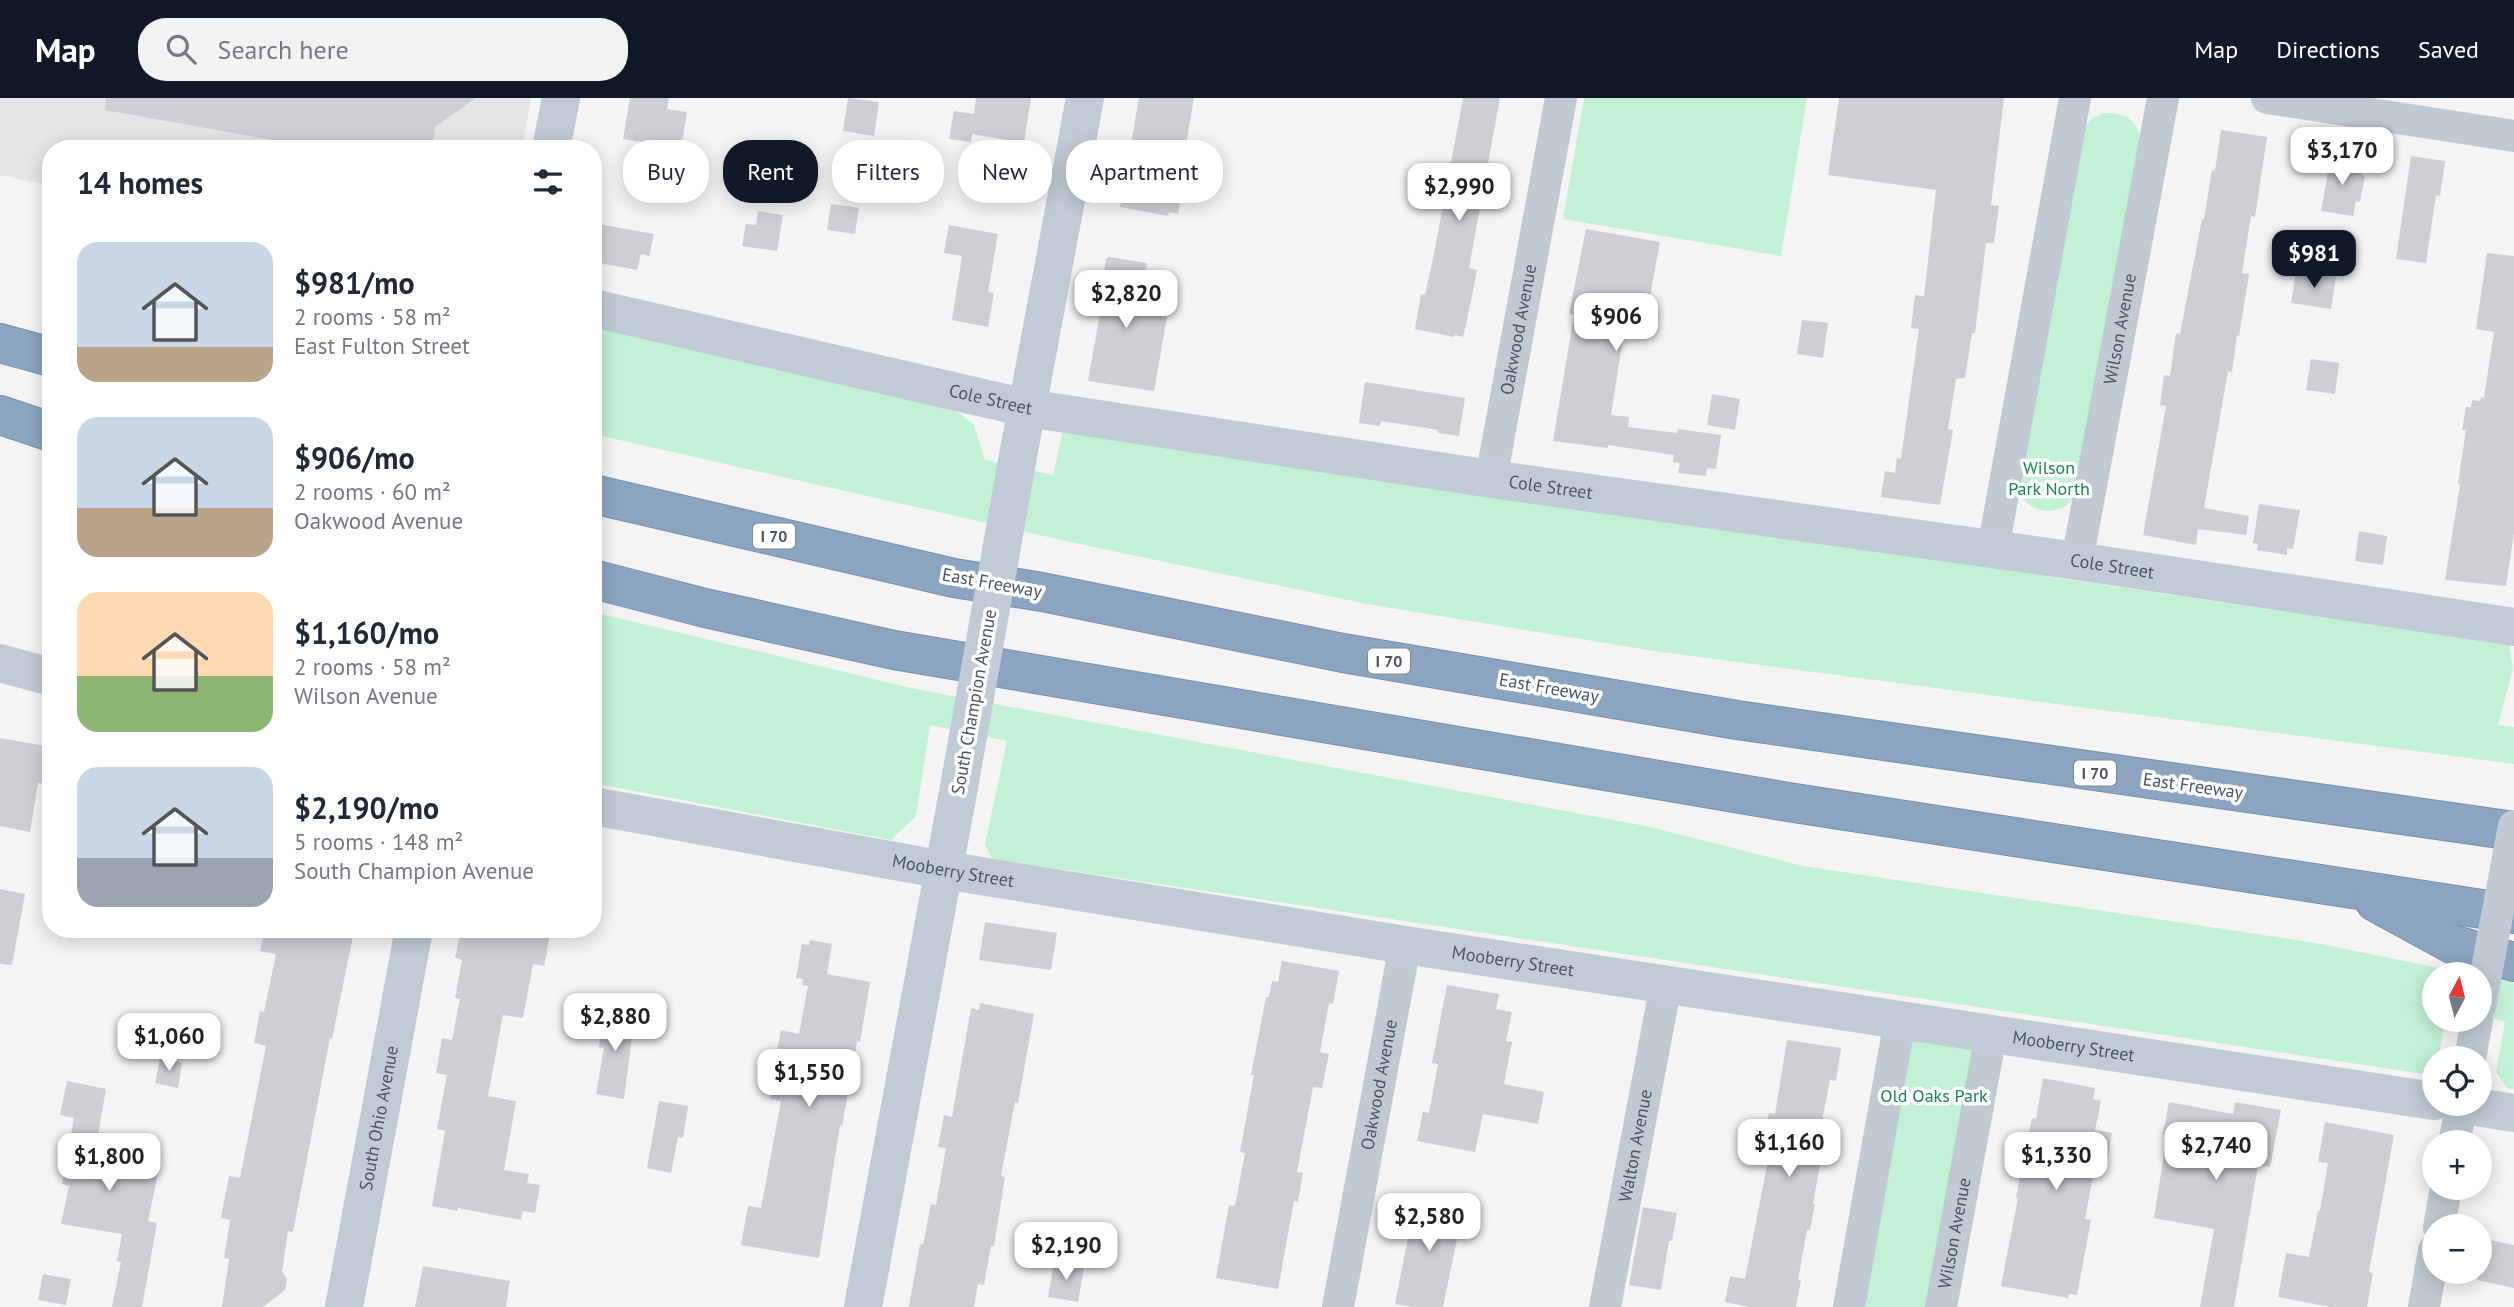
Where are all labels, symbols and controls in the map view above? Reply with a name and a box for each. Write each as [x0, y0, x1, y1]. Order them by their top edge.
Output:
search box [138, 18, 628, 81]
text: Map [35, 28, 96, 71]
icon: search [162, 30, 200, 68]
text: Search here [218, 33, 349, 66]
text: Map [2194, 34, 2238, 65]
text: Directions [2276, 34, 2380, 65]
text: Saved [2418, 34, 2479, 65]
pin: $3,170 [2285, 127, 2399, 187]
text: $3,170 [2306, 135, 2378, 164]
chip: Buy [623, 140, 709, 203]
chip: Rent [723, 140, 818, 203]
chip: Filters [832, 140, 944, 203]
chip: New [958, 140, 1052, 203]
chip: Apartment [1066, 140, 1223, 203]
text: 14 homes [77, 163, 203, 202]
icon: filters [529, 163, 567, 201]
pin: $2,990 [1402, 164, 1516, 223]
text: $2,990 [1423, 171, 1495, 200]
pin: $981 [2273, 230, 2355, 290]
text: $981 [2288, 238, 2340, 267]
street label: Oakwood Avenue [1495, 262, 1541, 397]
text: $981/mo [294, 263, 415, 302]
icon: home [133, 270, 217, 354]
pin: $2,820 [1069, 271, 1183, 330]
street label: Wilson Avenue [2098, 271, 2141, 386]
text: $2,820 [1090, 278, 1162, 307]
pin: $906 [1575, 294, 1657, 353]
text: $906 [1590, 301, 1642, 330]
text: 2 rooms · 58 m² [294, 302, 451, 331]
text: East Fulton Street [294, 331, 470, 360]
street label: Cole Street [947, 378, 1034, 420]
text: $906/mo [294, 438, 415, 477]
icon: home [133, 445, 217, 529]
park label: Wilson Park North [2008, 456, 2090, 500]
street label: Cole Street [1507, 470, 1594, 504]
text: 2 rooms · 60 m² [294, 477, 451, 506]
text: Oakwood Avenue [294, 506, 463, 535]
road number: I 70 [753, 524, 795, 548]
street label: Cole Street [2069, 548, 2156, 583]
street label: East Freeway [940, 562, 1044, 603]
street label: South Champion Avenue [946, 607, 1001, 796]
text: $1,160/mo [294, 613, 439, 652]
icon: home [133, 620, 217, 704]
road number: I 70 [1368, 648, 1410, 674]
text: 2 rooms · 58 m² [294, 652, 451, 681]
street label: East Freeway [1497, 667, 1601, 708]
text: Wilson Avenue [294, 681, 438, 710]
road number: I 70 [2074, 760, 2116, 786]
street label: East Freeway [2141, 767, 2245, 804]
text: $2,190/mo [294, 788, 439, 827]
icon: home [133, 795, 217, 879]
text: 5 rooms · 148 m² [294, 827, 463, 856]
street label: Mooberry Street [890, 849, 1016, 892]
text: South Champion Avenue [294, 856, 534, 885]
street label: Mooberry Street [1450, 940, 1576, 981]
north arrow [2422, 962, 2492, 1032]
map controls [2422, 962, 2492, 1284]
pin: $2,880 [558, 993, 672, 1053]
text: $2,880 [579, 1001, 651, 1030]
pin: $1,060 [112, 1014, 226, 1073]
street label: Oakwood Avenue [1355, 1017, 1402, 1152]
text: $1,060 [133, 1021, 205, 1050]
street label: Mooberry Street [2011, 1025, 2136, 1066]
street label: South Ohio Avenue [354, 1044, 403, 1192]
button: locate [2422, 1046, 2492, 1116]
pin: $1,550 [752, 1049, 866, 1109]
text: $1,550 [773, 1057, 845, 1086]
park label: Old Oaks Park [1880, 1084, 1988, 1107]
street label: Walton Avenue [1613, 1087, 1657, 1204]
pin: $1,160 [1732, 1119, 1846, 1179]
pin: $2,740 [2159, 1122, 2273, 1182]
text: $1,160 [1753, 1127, 1825, 1156]
text: $2,740 [2180, 1130, 2252, 1159]
button: + [2422, 1130, 2492, 1200]
pin: $1,330 [1999, 1132, 2113, 1192]
pin: $1,800 [52, 1134, 166, 1193]
text: $1,330 [2020, 1140, 2092, 1169]
text: $1,800 [73, 1141, 145, 1170]
street label: Wilson Avenue [1933, 1176, 1975, 1291]
pin: $2,580 [1372, 1194, 1486, 1253]
text: $2,580 [1393, 1201, 1465, 1230]
button: − [2422, 1214, 2492, 1284]
pin: $2,190 [1009, 1222, 1123, 1282]
text: $2,190 [1030, 1230, 1102, 1259]

